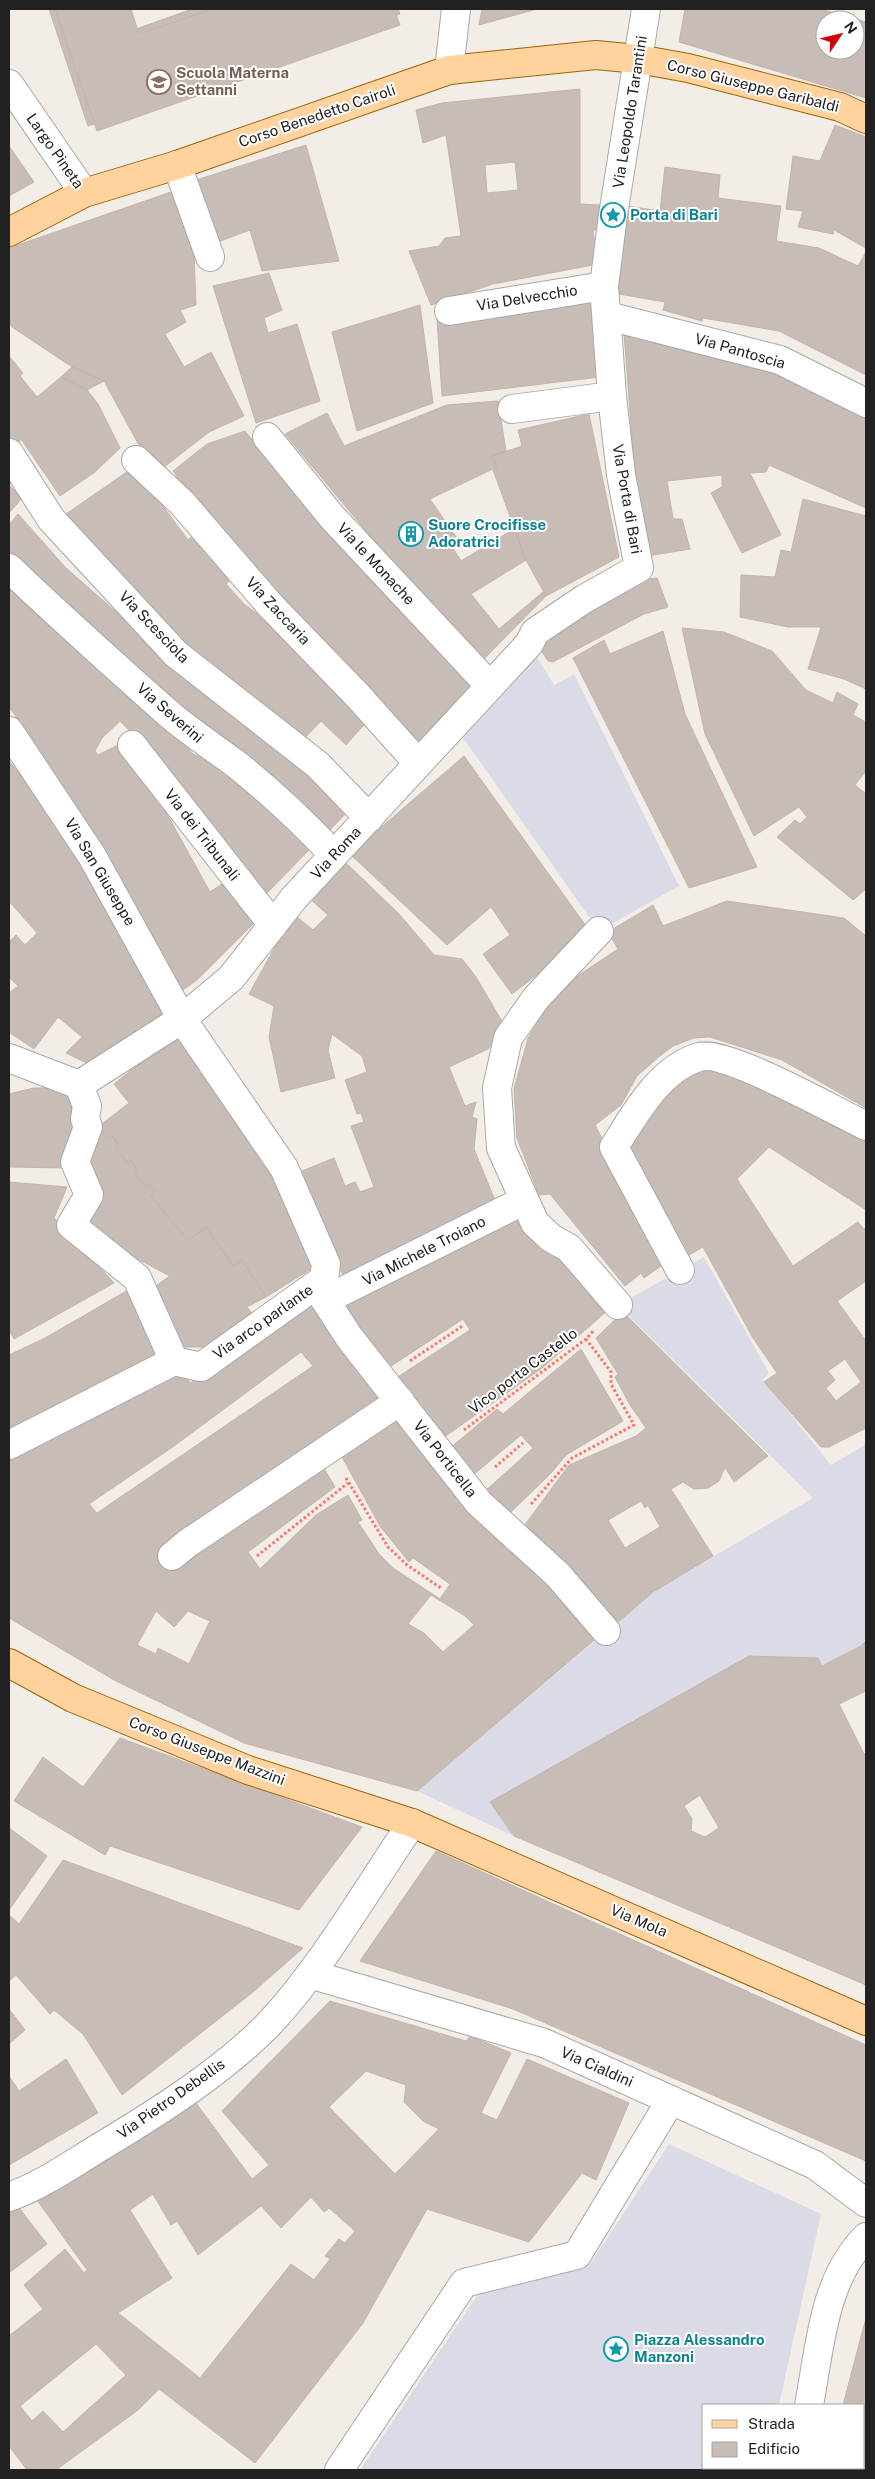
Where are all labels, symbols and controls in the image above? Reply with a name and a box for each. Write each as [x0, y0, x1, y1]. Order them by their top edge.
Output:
north arrow [815, 10, 865, 60]
text: N [841, 18, 860, 37]
street label: Via Leopoldo Tarantini [609, 34, 650, 189]
street label: Corso Giuseppe Garibaldi [665, 56, 841, 115]
place label: Scuola Materna Settanni [176, 64, 289, 98]
school or university icon: Scuola Materna Settanni [146, 69, 172, 95]
street label: Corso Benedetto Cairoli [236, 81, 397, 150]
street label: Largo Pineta [23, 110, 88, 192]
place icon: Porta di Bari [600, 202, 626, 228]
place label: Porta di Bari [630, 206, 718, 223]
street label: Via Delvecchio [475, 281, 579, 314]
street label: Via Pantoscia [693, 329, 787, 372]
street label: Via Porta di Bari [609, 443, 646, 555]
place label: Suore Crocifisse Adoratrici [428, 516, 546, 550]
street label: Via le Monache [334, 519, 419, 608]
building icon: Suore Crocifisse Adoratrici [398, 521, 424, 547]
street label: Via Zaccaria [243, 573, 314, 648]
street label: Via Scesciola [116, 587, 193, 666]
street label: Via Severini [134, 679, 207, 746]
street label: Via dei Tribunali [161, 786, 243, 884]
street label: Via San Giuseppe [62, 815, 139, 928]
street label: Via Roma [307, 823, 364, 882]
street label: Via Michele Troiano [359, 1212, 488, 1289]
street label: Via arco parlante [209, 1281, 316, 1362]
street label: Vico porta Castello [465, 1324, 580, 1417]
street label: Via Porticella [410, 1417, 481, 1500]
street label: Corso Giuseppe Mazzini [127, 1713, 288, 1788]
street label: Via Mola [608, 1901, 670, 1940]
street label: Via Cialdini [558, 2043, 636, 2090]
street label: Via Pietro Debellis [114, 2055, 228, 2142]
place label: Piazza Alessandro Manzoni [634, 2331, 765, 2365]
place icon: Piazza Alessandro Manzoni [603, 2336, 629, 2362]
legend [702, 2404, 865, 2469]
text: Strada [748, 2415, 795, 2432]
text: Edificio [748, 2440, 800, 2457]

